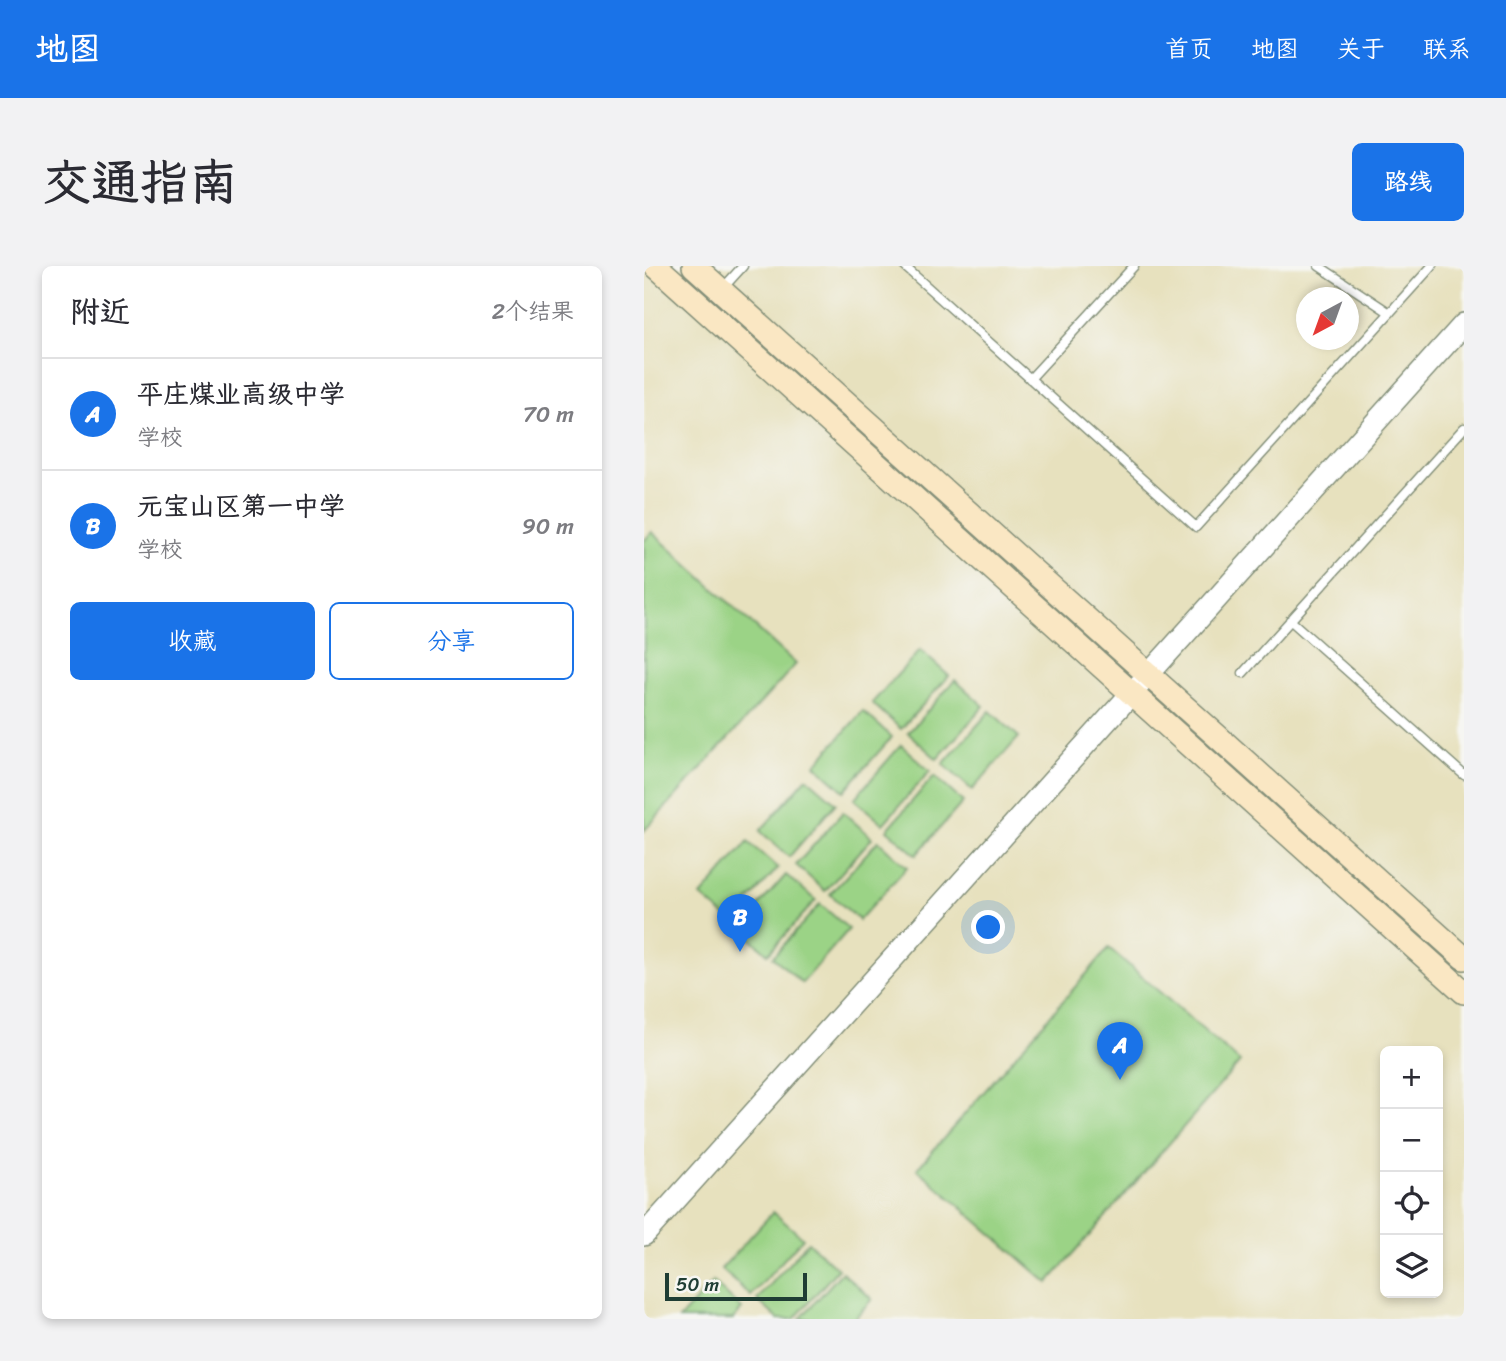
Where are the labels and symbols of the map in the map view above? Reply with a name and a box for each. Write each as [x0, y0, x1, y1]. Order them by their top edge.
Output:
north arrow [1296, 287, 1359, 350]
pin: B [717, 894, 763, 952]
your location [971, 910, 1005, 944]
pin: A [1097, 1022, 1143, 1080]
scale bar [665, 1270, 807, 1302]

